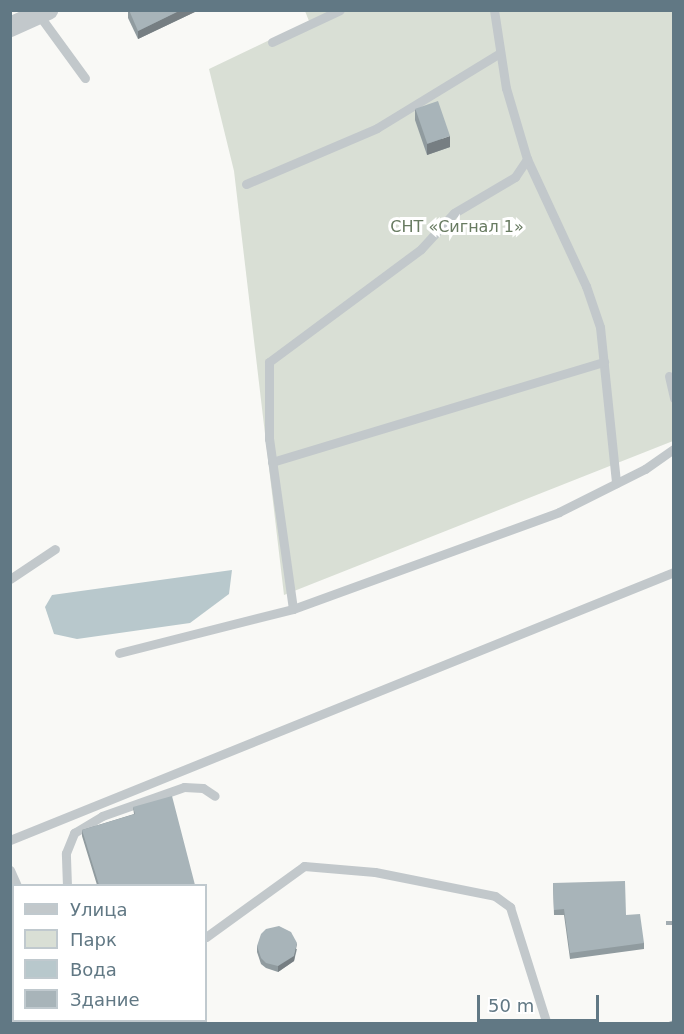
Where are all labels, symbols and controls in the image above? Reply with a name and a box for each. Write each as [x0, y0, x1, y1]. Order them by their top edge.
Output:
park label: СНТ «Сигнал 1» [390, 217, 524, 237]
legend [12, 884, 207, 1022]
text: Улица [70, 899, 127, 920]
text: Парк [70, 929, 117, 950]
text: Вода [70, 959, 117, 980]
scale bar [480, 983, 602, 1021]
text: Здание [70, 989, 140, 1010]
text: 50 m [488, 995, 534, 1016]

